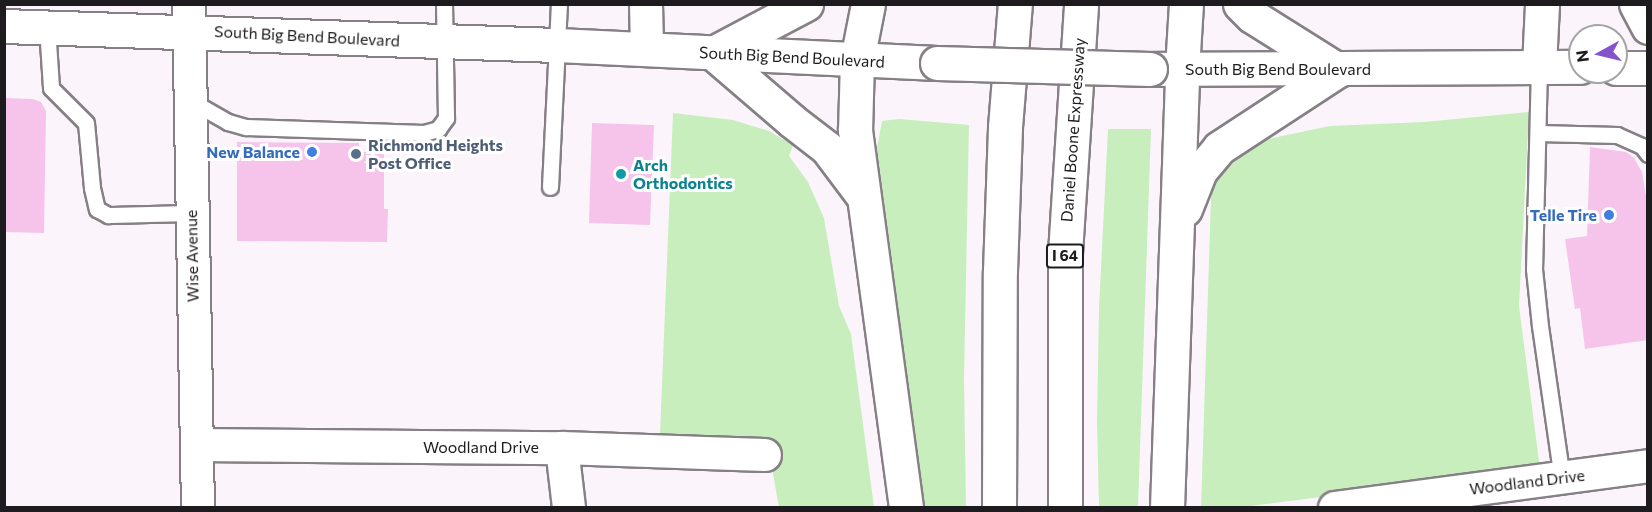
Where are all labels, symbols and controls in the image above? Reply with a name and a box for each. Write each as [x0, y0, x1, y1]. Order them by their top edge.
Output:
street label: South Big Bend Boulevard [214, 22, 400, 50]
north arrow [1568, 24, 1628, 84]
street label: Daniel Boone Expressway [1057, 37, 1089, 223]
street label: South Big Bend Boulevard [699, 43, 885, 71]
text: N [1571, 49, 1592, 64]
street label: South Big Bend Boulevard [1185, 59, 1371, 79]
place label: Richmond Heights Post Office [368, 135, 503, 173]
place label: New Balance [206, 142, 300, 162]
marker: New Balance [305, 145, 319, 159]
marker: Richmond Heights Post Office [349, 147, 363, 161]
place label: Arch Orthodontics [633, 155, 733, 193]
marker: Arch Orthodontics [614, 167, 628, 181]
place label: Telle Tire [1530, 205, 1597, 225]
marker: Telle Tire [1602, 208, 1616, 222]
street label: Wise Avenue [182, 210, 202, 302]
road number: I 64 [1046, 244, 1084, 268]
street label: Woodland Drive [423, 437, 539, 457]
street label: Woodland Drive [1468, 465, 1586, 499]

